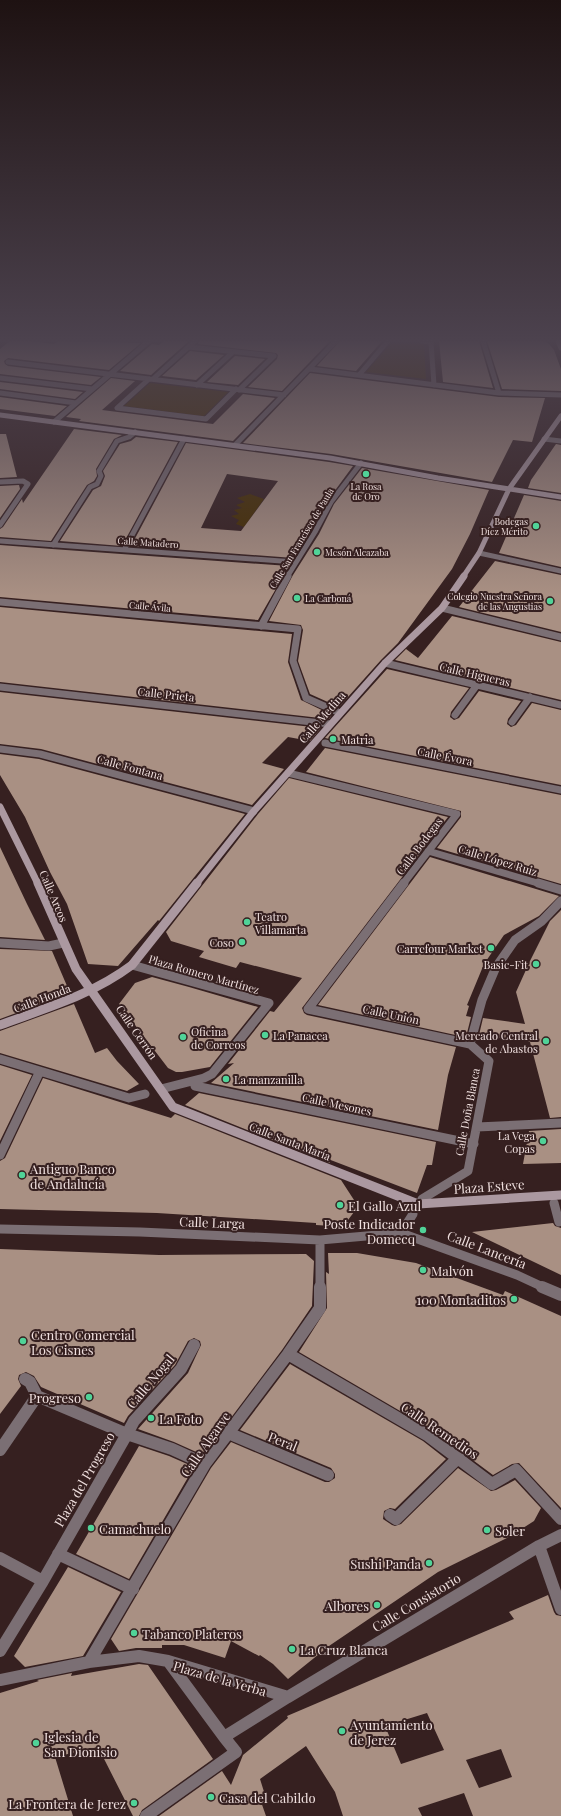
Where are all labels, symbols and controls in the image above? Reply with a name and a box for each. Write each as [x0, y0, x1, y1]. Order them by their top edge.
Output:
marker: La Rosa de Oro [361, 469, 371, 479]
place label: La Rosa de Oro [350, 480, 382, 502]
street label: Calle San Francisco de Paula [266, 485, 336, 590]
place label: Bodegas Díez Mérito [481, 515, 528, 537]
marker: Bodegas Díez Mérito [531, 521, 541, 531]
street label: Calle Matadero [117, 534, 179, 550]
place label: Mesón Alcazaba [325, 546, 389, 558]
marker: Mesón Alcazaba [312, 547, 322, 557]
place label: Colegio Nuestra Señora de las Angustias [447, 590, 543, 612]
place label: La Carboná [305, 592, 352, 604]
marker: La Carboná [292, 593, 302, 603]
marker: Colegio Nuestra Señora de las Angustias [545, 596, 555, 606]
street label: Calle Ávila [129, 598, 172, 614]
street label: Calle Higueras [438, 659, 512, 689]
street label: Calle Prieta [137, 684, 196, 704]
street label: Calle Medina [295, 687, 349, 746]
place label: Matria [341, 732, 374, 747]
marker: Matria [328, 734, 338, 744]
street label: Calle Évora [416, 743, 474, 769]
street label: Calle Fontana [95, 751, 165, 783]
street label: Calle Bodegas [392, 814, 446, 878]
street label: Calle López Ruiz [457, 841, 539, 879]
street label: Calle Arcos [36, 868, 72, 924]
place label: Teatro Villamarta [254, 909, 307, 937]
marker: Teatro Villamarta [242, 917, 252, 927]
place label: Coso [209, 935, 234, 950]
marker: Coso [237, 937, 247, 947]
place label: Carrefour Market [397, 941, 483, 956]
marker: Carrefour Market [486, 943, 496, 953]
street label: Plaza Romero Martínez [147, 951, 261, 997]
place label: Basic-Fit [484, 957, 528, 972]
marker: Basic-Fit [531, 959, 541, 969]
street label: Calle Honda [11, 980, 73, 1016]
street label: Calle Unión [361, 1001, 421, 1027]
street label: Calle Cerrón [113, 1002, 161, 1062]
place label: Oficina de Correos [191, 1024, 245, 1052]
place label: La Panacea [273, 1028, 328, 1043]
place label: Mercado Central de Abastos [455, 1028, 538, 1056]
marker: La Panacea [260, 1030, 270, 1040]
marker: Oficina de Correos [178, 1032, 188, 1042]
marker: Mercado Central de Abastos [541, 1036, 551, 1046]
street label: Calle Doña Blanca [451, 1066, 483, 1157]
place label: La manzanilla [234, 1072, 303, 1087]
marker: La manzanilla [221, 1074, 231, 1084]
street label: Calle Mesones [301, 1089, 373, 1119]
street label: Calle Santa María [247, 1119, 333, 1164]
place label: La Vega Copas [498, 1128, 536, 1156]
marker: La Vega Copas [538, 1136, 548, 1146]
place label: Antiguo Banco de Andalucía [29, 1160, 115, 1192]
marker: Antiguo Banco de Andalucía [17, 1170, 27, 1180]
street label: Plaza Esteve [453, 1175, 525, 1197]
place label: El Gallo Azul [348, 1197, 422, 1214]
marker: El Gallo Azul [335, 1200, 345, 1210]
street label: Calle Larga [179, 1212, 246, 1232]
place label: Poste Indicador Domecq [323, 1215, 416, 1247]
marker: Poste Indicador Domecq [418, 1225, 428, 1235]
street label: Calle Lancería [445, 1226, 529, 1272]
place label: Malvón [431, 1262, 474, 1279]
marker: Malvón [418, 1265, 428, 1275]
place label: 100 Montaditos [416, 1291, 506, 1308]
marker: 100 Montaditos [509, 1294, 519, 1304]
place label: Centro Comercial Los Cisnes [31, 1326, 135, 1358]
marker: Centro Comercial Los Cisnes [18, 1336, 28, 1346]
street label: Calle Nogal [122, 1350, 178, 1412]
place label: Progreso [29, 1389, 81, 1406]
marker: Progreso [84, 1392, 94, 1402]
street label: Calle Remedios [398, 1398, 482, 1462]
street label: Calle Algarve [176, 1408, 234, 1480]
place label: La Foto [159, 1410, 202, 1427]
marker: La Foto [146, 1413, 156, 1423]
street label: Peral [266, 1427, 300, 1455]
street label: Plaza del Progreso [50, 1429, 118, 1529]
place label: Camachuelo [99, 1520, 171, 1537]
place label: Soler [495, 1522, 525, 1539]
marker: Camachuelo [86, 1523, 96, 1533]
marker: Soler [482, 1525, 492, 1535]
place label: Sushi Panda [350, 1555, 422, 1572]
marker: Sushi Panda [424, 1558, 434, 1568]
street label: Calle Consistorio [369, 1569, 463, 1635]
place label: Albores [324, 1597, 369, 1614]
marker: Albores [372, 1600, 382, 1610]
place label: Tabanco Plateros [142, 1625, 242, 1642]
marker: Tabanco Plateros [129, 1628, 139, 1638]
place label: La Cruz Blanca [300, 1641, 388, 1658]
marker: La Cruz Blanca [287, 1644, 297, 1654]
street label: Plaza de la Yerba [172, 1657, 269, 1700]
place label: Ayuntamiento de Jerez [349, 1716, 433, 1748]
marker: Ayuntamiento de Jerez [337, 1726, 347, 1736]
place label: Iglesia de San Dionisio [44, 1728, 117, 1760]
marker: Iglesia de San Dionisio [31, 1738, 41, 1748]
place label: Casa del Cabildo [219, 1789, 316, 1806]
marker: Casa del Cabildo [206, 1792, 216, 1802]
place label: La Frontera de Jerez [8, 1795, 126, 1812]
marker: La Frontera de Jerez [129, 1798, 139, 1808]

